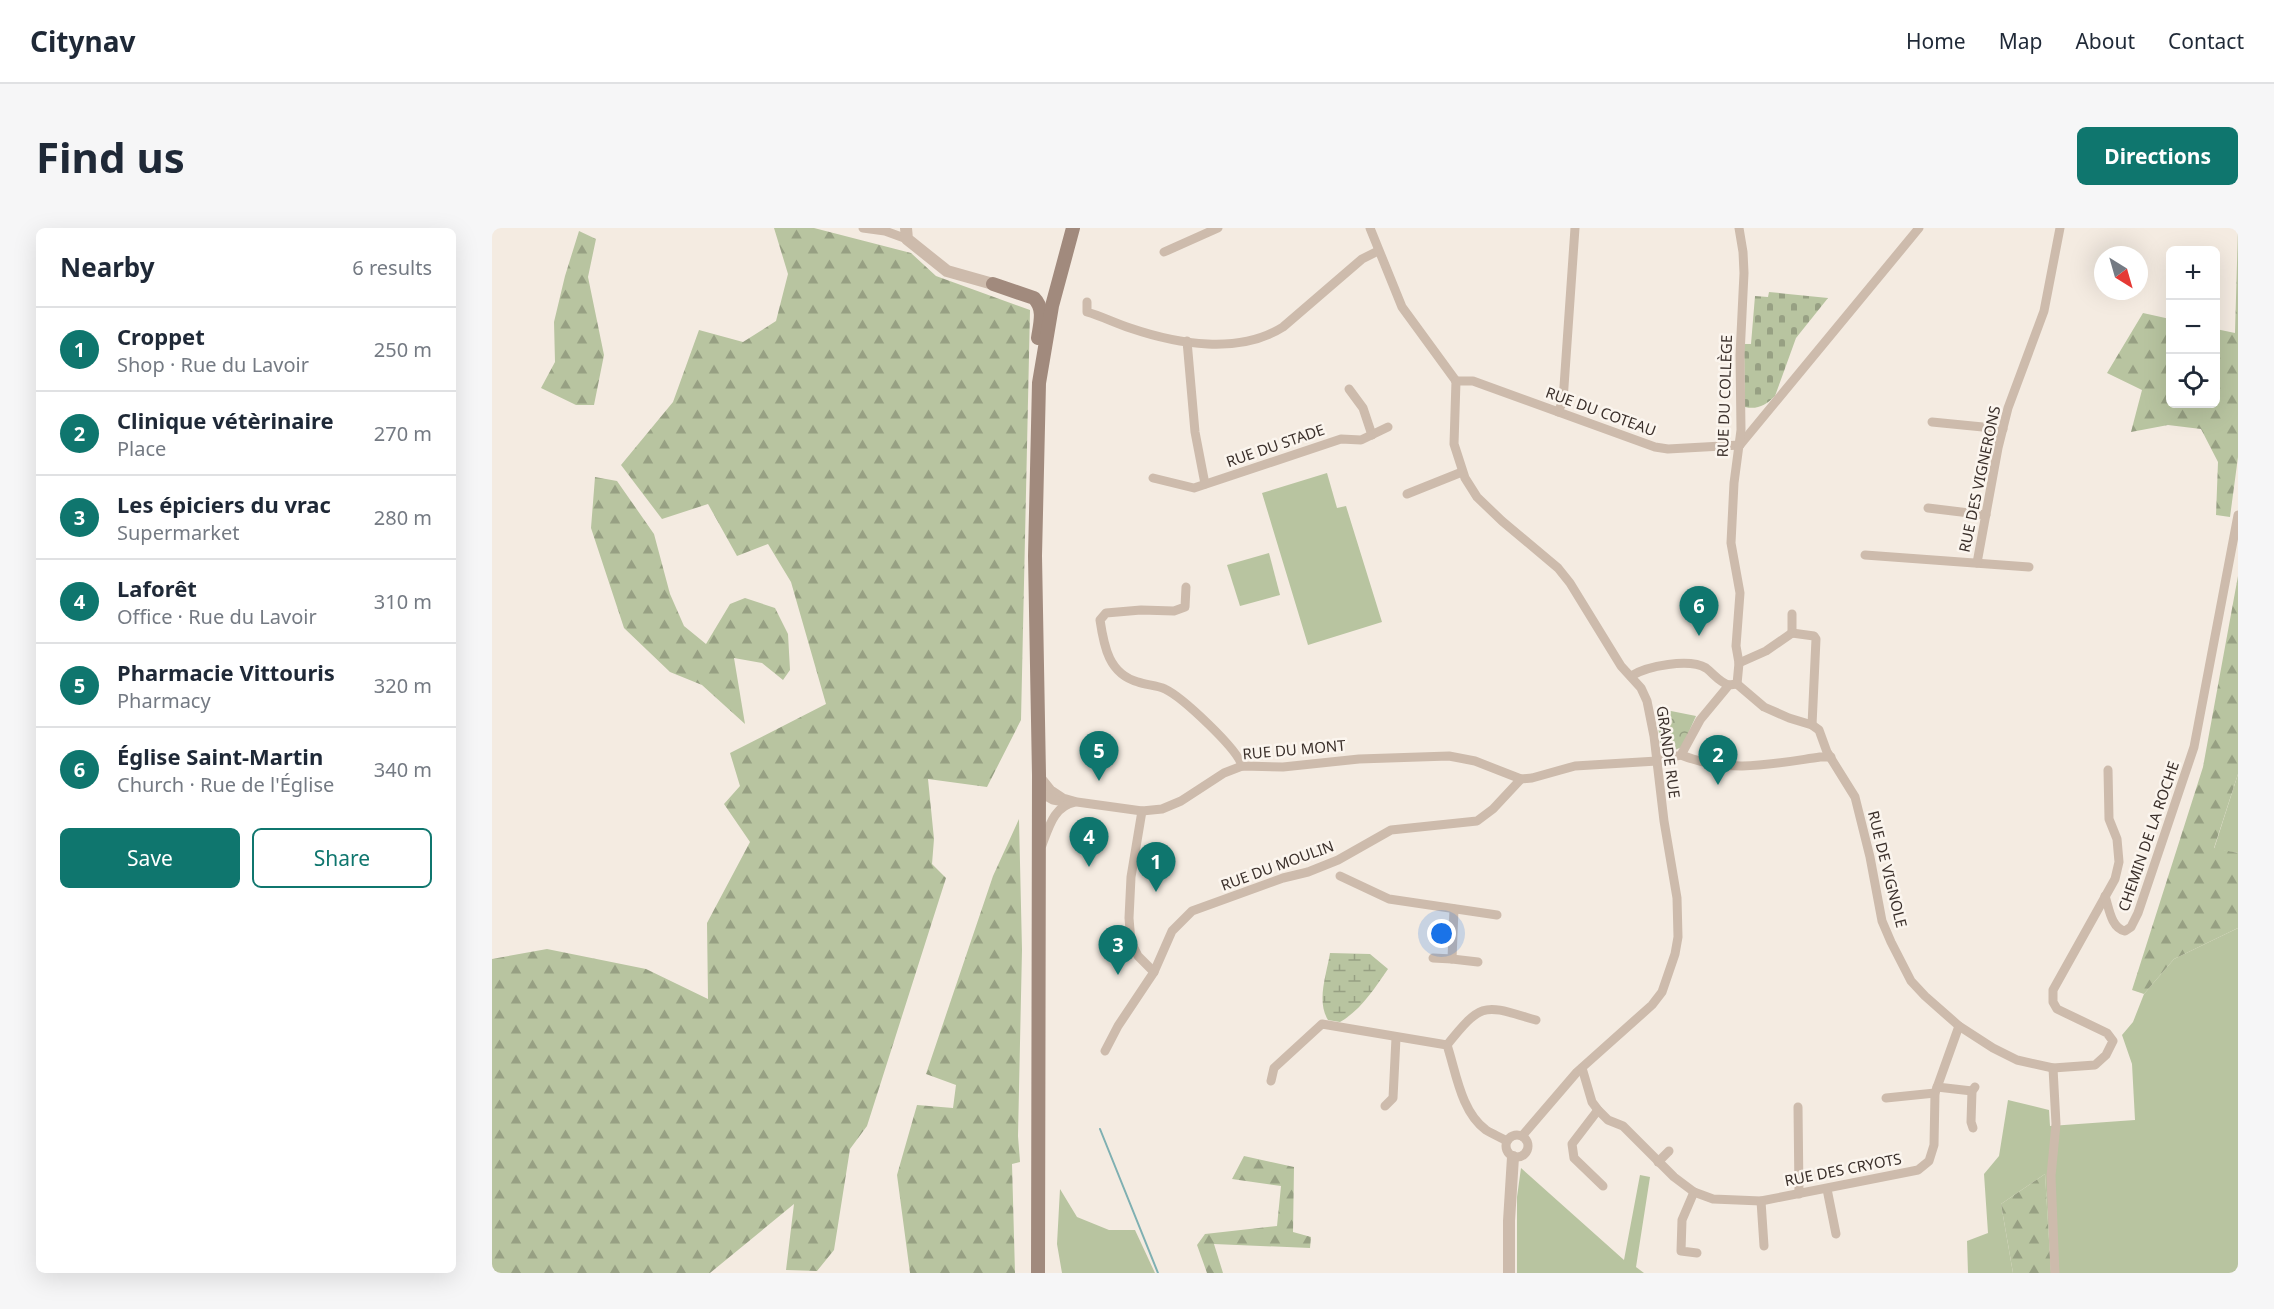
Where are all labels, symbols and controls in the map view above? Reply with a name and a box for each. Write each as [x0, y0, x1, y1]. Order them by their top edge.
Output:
text: Citynav [30, 22, 135, 60]
text: Home [1906, 27, 1966, 55]
text: Map [1999, 27, 2042, 55]
text: About [2075, 27, 2135, 55]
text: Contact [2168, 27, 2244, 55]
button: Directions [2077, 127, 2238, 185]
text: Find us [36, 128, 185, 185]
north arrow [2094, 246, 2148, 300]
map controls [2166, 246, 2220, 408]
button: + [2166, 246, 2220, 300]
text: Nearby [60, 249, 155, 285]
text: 6 results [352, 254, 432, 281]
button: − [2166, 300, 2220, 354]
text: Croppet [117, 321, 205, 351]
street label: RUE DU COLLÈGE [1712, 334, 1736, 458]
text: 1 [74, 336, 85, 363]
text: 250 m [374, 336, 432, 363]
text: Shop · Rue du Lavoir [117, 351, 309, 378]
button: locate [2166, 354, 2220, 408]
street label: RUE DU COTEAU [1543, 382, 1659, 440]
street label: RUE DES VIGNERONS [1954, 404, 2004, 554]
text: Clinique vétèrinaire [117, 405, 334, 435]
street label: RUE DU STADE [1223, 419, 1327, 471]
text: 2 [74, 420, 85, 447]
text: 270 m [374, 420, 432, 447]
text: Place [117, 435, 166, 462]
text: Les épiciers du vrac [117, 489, 331, 519]
text: 3 [74, 504, 85, 531]
text: 280 m [374, 504, 432, 531]
text: Supermarket [117, 519, 240, 546]
text: Laforêt [117, 573, 197, 603]
pin: 6 [1680, 586, 1718, 636]
text: 4 [74, 588, 85, 615]
text: 310 m [374, 588, 432, 615]
text: Office · Rue du Lavoir [117, 603, 317, 630]
text: Pharmacie Vittouris [117, 657, 335, 687]
text: 5 [74, 672, 85, 699]
text: 320 m [374, 672, 432, 699]
text: Pharmacy [117, 687, 211, 714]
street label: GRANDE RUE [1653, 705, 1685, 799]
pin: 5 [1080, 732, 1118, 781]
street label: RUE DU MONT [1242, 734, 1347, 763]
pin: 2 [1698, 736, 1738, 785]
text: Église Saint-Martin [117, 741, 323, 771]
text: 6 [74, 756, 85, 783]
text: 340 m [374, 756, 432, 783]
street label: CHEMIN DE LA ROCHE [2113, 758, 2183, 914]
text: Church · Rue de l'Église [117, 771, 334, 798]
street label: RUE DE VIGNOLE [1864, 808, 1912, 930]
pin: 4 [1070, 818, 1108, 867]
button: Save [60, 828, 240, 888]
button: Share [252, 828, 432, 888]
street label: RUE DU MOULIN [1218, 835, 1336, 895]
pin: 1 [1136, 842, 1176, 892]
your location [1427, 919, 1456, 948]
pin: 3 [1098, 926, 1138, 975]
street label: RUE DES CRYOTS [1783, 1148, 1903, 1190]

